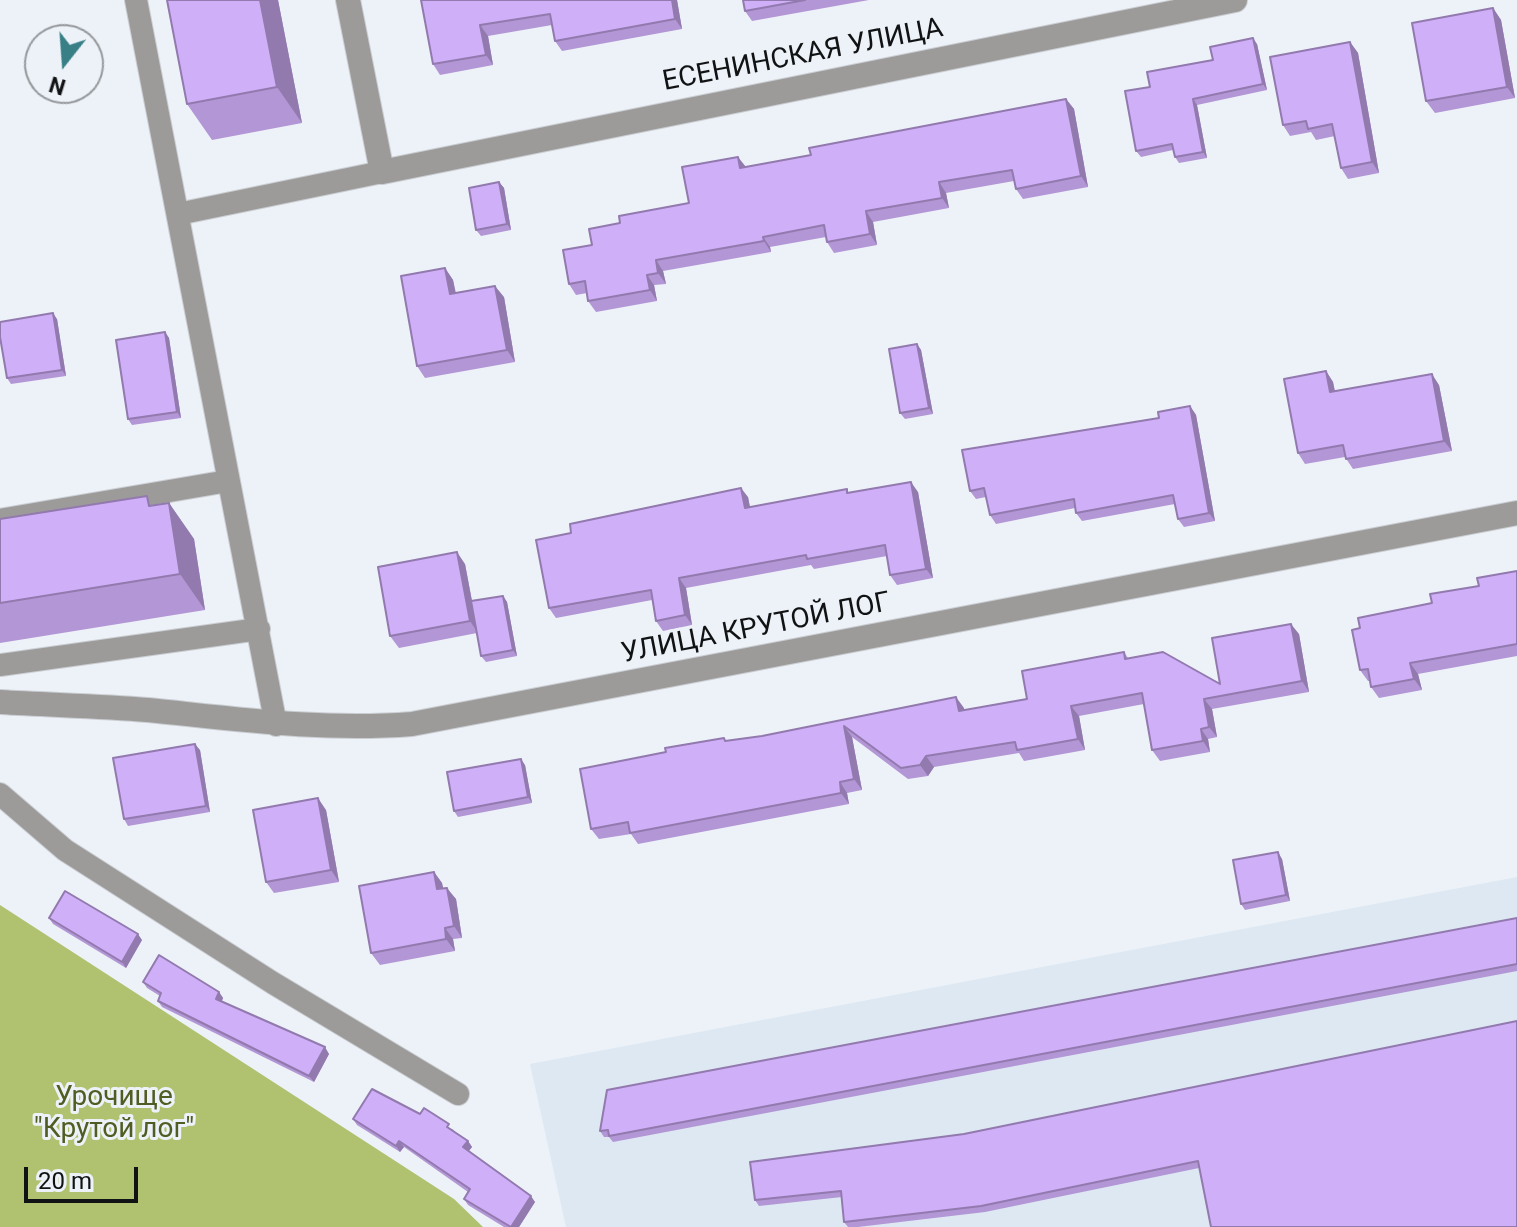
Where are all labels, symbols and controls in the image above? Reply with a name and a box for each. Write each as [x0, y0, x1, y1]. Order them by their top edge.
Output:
street label: ЕСЕНИНСКАЯ УЛИЦА [660, 12, 946, 100]
north arrow [24, 24, 104, 104]
text: N [46, 71, 69, 100]
street label: УЛИЦА КРУТОЙ ЛОГ [619, 586, 893, 672]
park label: Урочище "Крутой лог" [34, 1081, 194, 1147]
scale bar [28, 1151, 142, 1201]
text: 20 m [38, 1167, 92, 1195]

